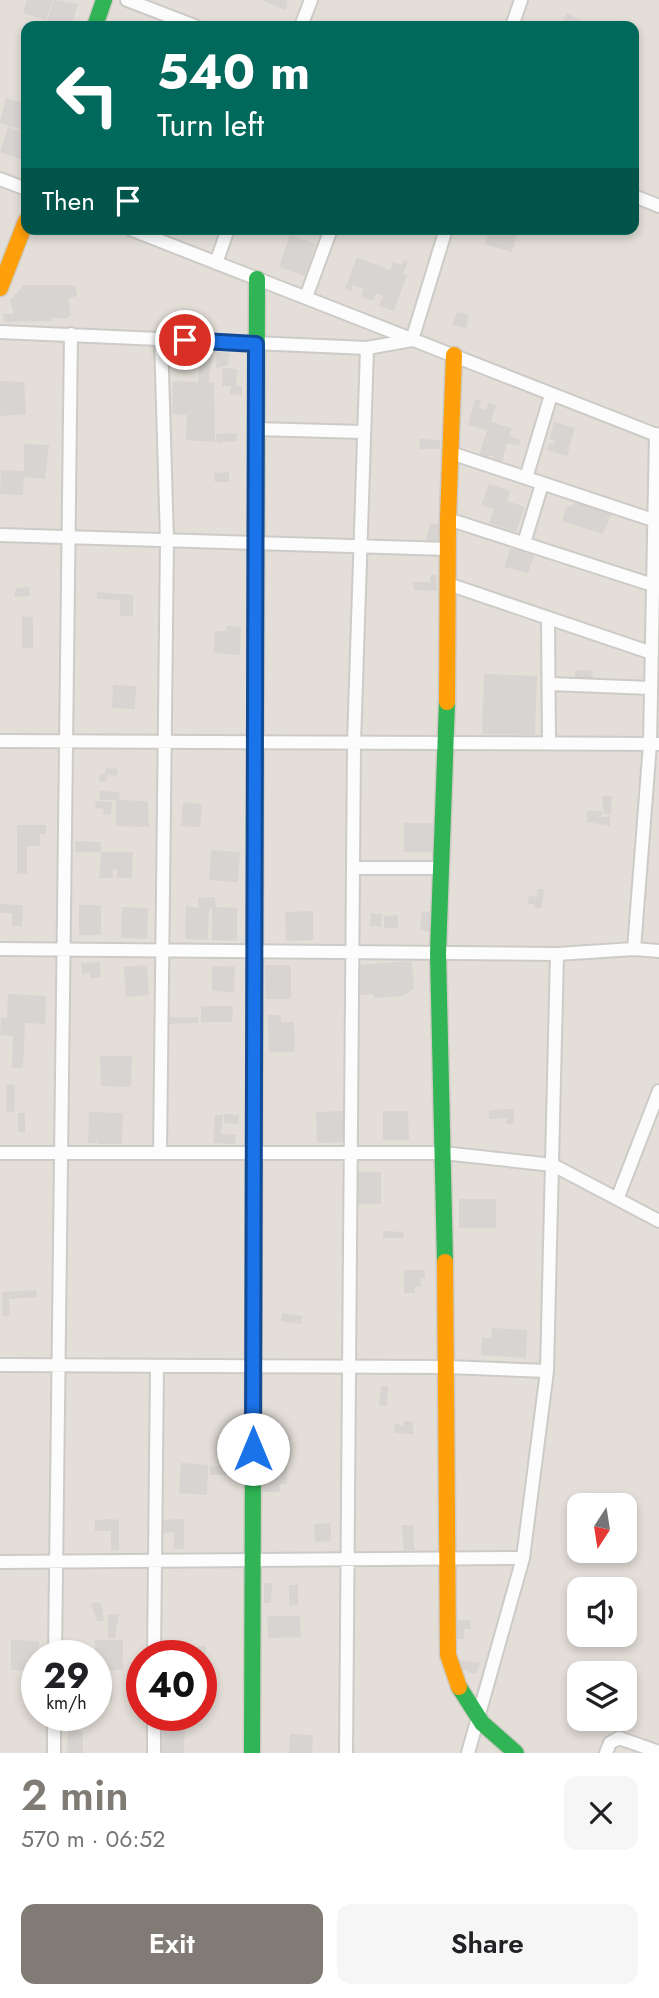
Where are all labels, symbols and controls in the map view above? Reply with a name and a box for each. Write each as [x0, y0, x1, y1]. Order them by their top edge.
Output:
text: 540 m [157, 37, 310, 107]
icon: left [42, 49, 133, 140]
text: Turn left [157, 102, 264, 148]
text: Then [42, 182, 95, 220]
icon: arrive [109, 182, 147, 220]
pin [155, 310, 215, 370]
icon: arrive [166, 321, 204, 359]
position arrow [216, 1412, 290, 1486]
north arrow [567, 1493, 637, 1563]
map controls [567, 1493, 637, 1731]
button: sound [567, 1577, 637, 1647]
speed limit sign: 40 [126, 1640, 217, 1731]
text: 29 [43, 1651, 90, 1701]
button: layers [567, 1661, 637, 1731]
text: km/h [46, 1690, 87, 1716]
text: 2 min [21, 1765, 129, 1826]
button: close [564, 1776, 638, 1850]
text: 570 m · 06:52 [21, 1822, 165, 1856]
button: Exit [21, 1904, 323, 1984]
button: Share [337, 1904, 638, 1984]

